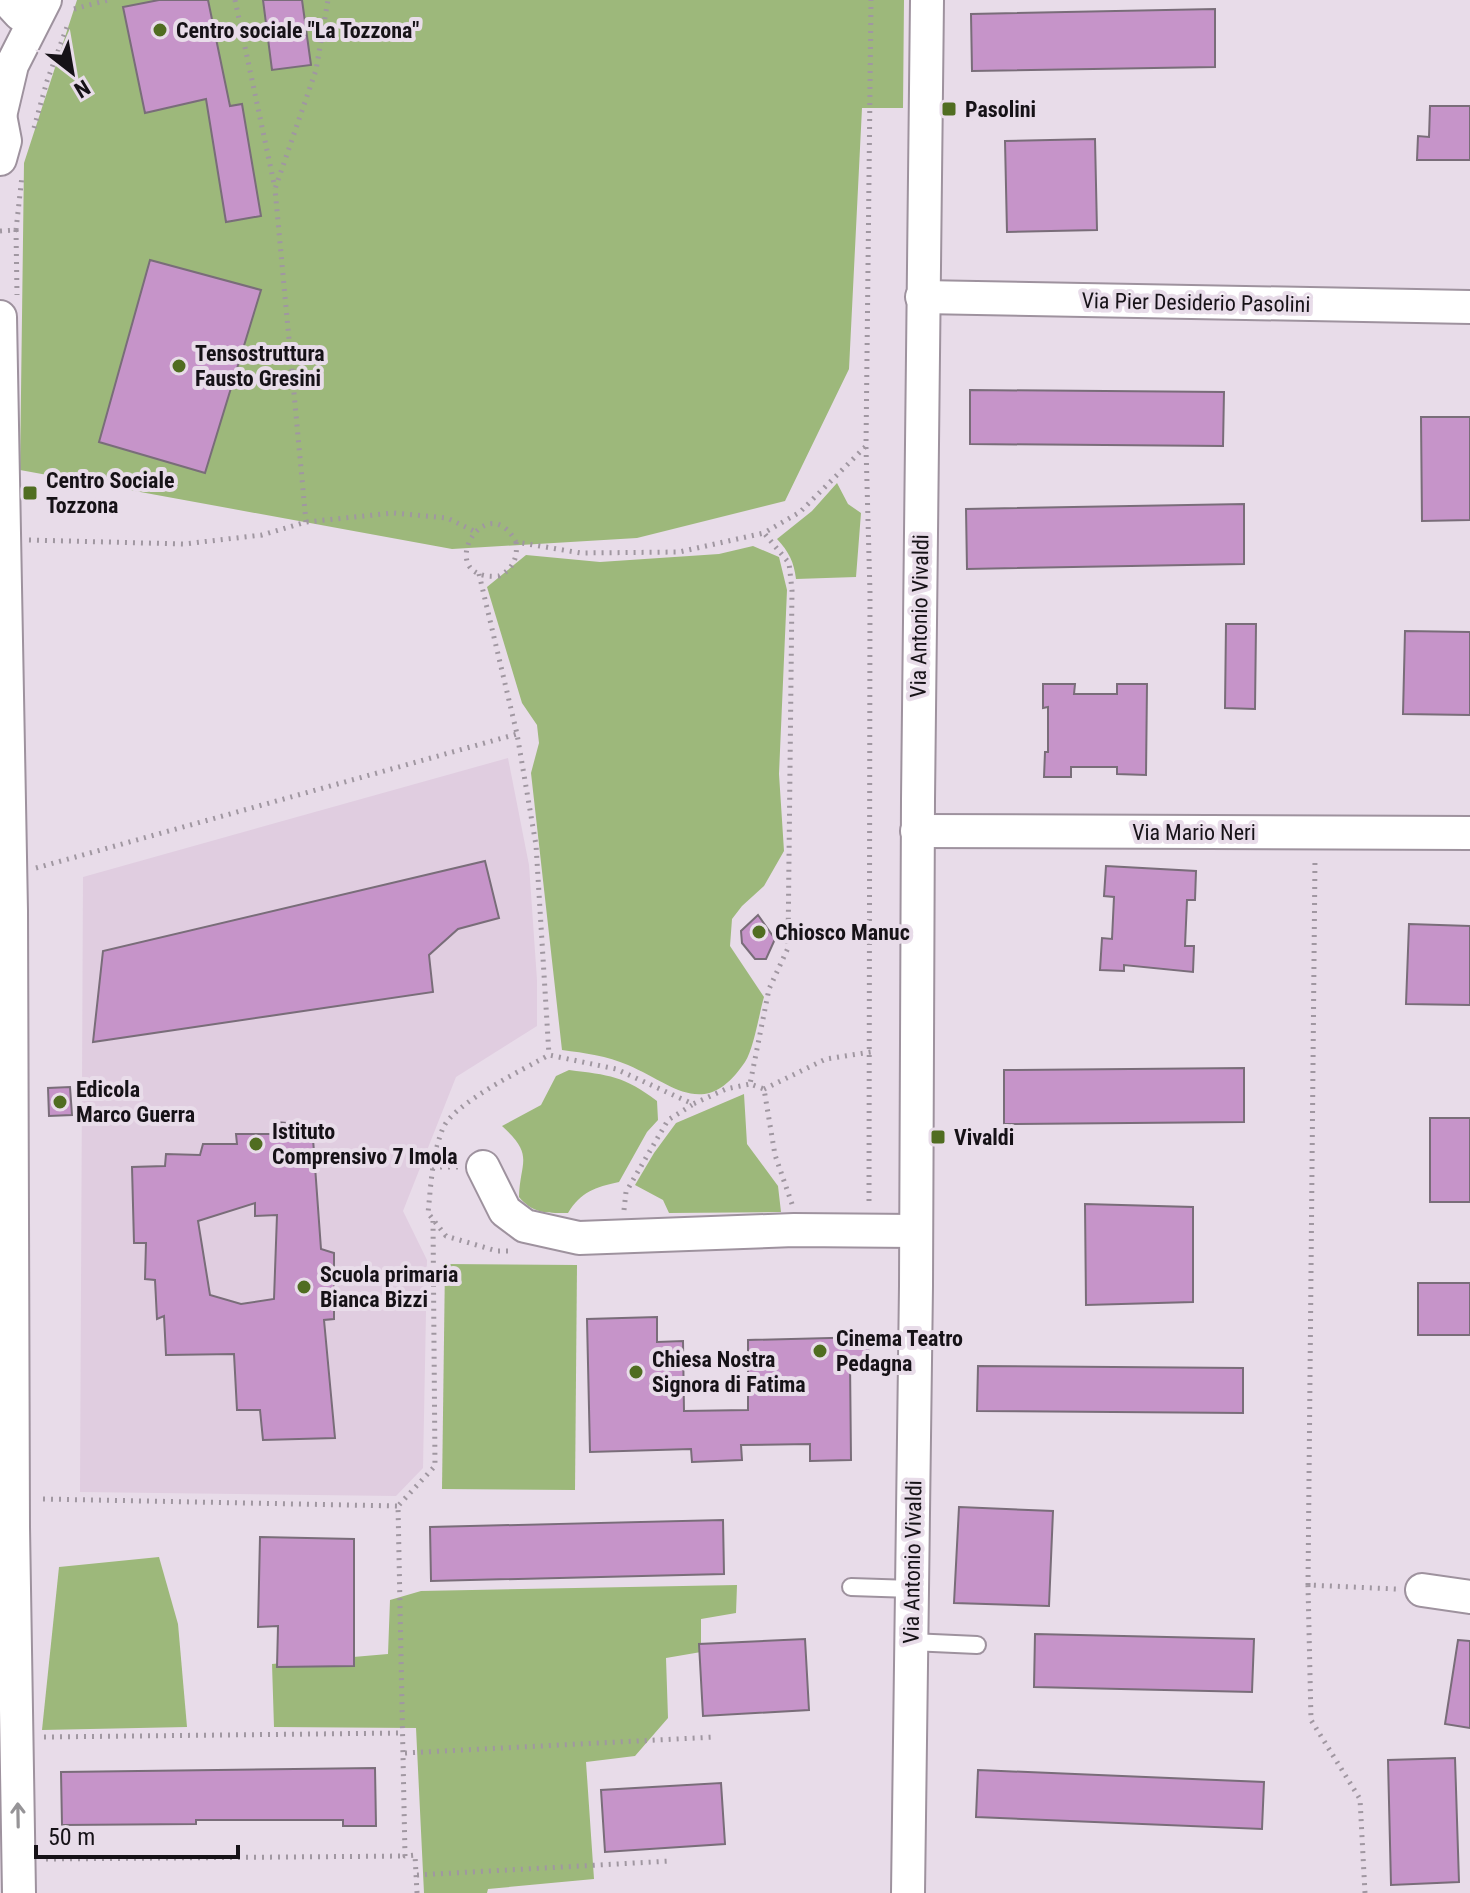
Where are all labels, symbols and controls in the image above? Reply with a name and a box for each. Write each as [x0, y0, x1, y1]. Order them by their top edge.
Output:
place label: Centro sociale "La Tozzona" [176, 18, 419, 43]
marker: Centro sociale "La Tozzona" [151, 21, 169, 39]
north arrow [32, 32, 112, 112]
text: N [70, 75, 94, 103]
place label: Pasolini [965, 97, 1036, 122]
marker: Pasolini [940, 100, 958, 118]
street label: Via Pier Desiderio Pasolini [1081, 288, 1311, 317]
place label: Tensostruttura Fausto Gresini [195, 341, 325, 391]
marker: Tensostruttura Fausto Gresini [170, 357, 188, 375]
place label: Centro Sociale Tozzona [46, 468, 174, 518]
marker: Centro Sociale Tozzona [21, 484, 39, 502]
street label: Via Antonio Vivaldi [906, 534, 933, 698]
street label: Via Mario Neri [1132, 820, 1256, 845]
place label: Chiosco Manuc [775, 920, 910, 945]
marker: Chiosco Manuc [750, 923, 768, 941]
place label: Edicola Marco Guerra [76, 1077, 195, 1127]
marker: Edicola Marco Guerra [51, 1093, 69, 1111]
place label: Istituto Comprensivo 7 Imola [272, 1119, 458, 1169]
place label: Vivaldi [954, 1125, 1014, 1150]
marker: Vivaldi [929, 1128, 947, 1146]
marker: Istituto Comprensivo 7 Imola [247, 1135, 265, 1153]
place label: Scuola primaria Bianca Bizzi [320, 1262, 458, 1312]
marker: Scuola primaria Bianca Bizzi [295, 1278, 313, 1296]
place label: Cinema Teatro Pedagna [836, 1326, 963, 1376]
marker: Cinema Teatro Pedagna [811, 1342, 829, 1360]
place label: Chiesa Nostra Signora di Fatima [652, 1347, 806, 1397]
marker: Chiesa Nostra Signora di Fatima [627, 1363, 645, 1381]
street label: Via Antonio Vivaldi [899, 1480, 926, 1644]
one-way arrow [10, 1802, 26, 1829]
scale bar [36, 1809, 238, 1859]
text: 50 m [48, 1823, 95, 1851]

